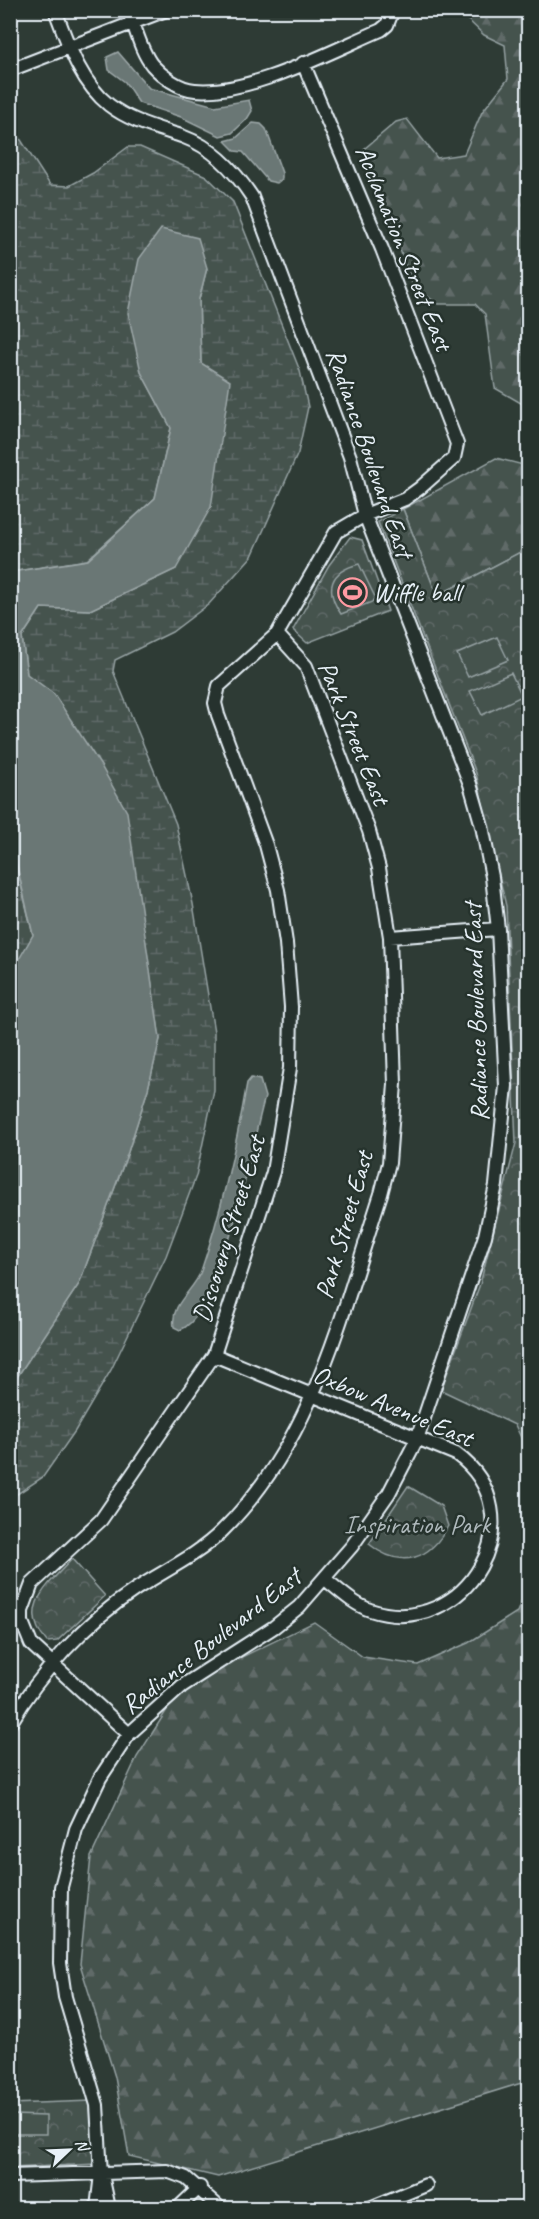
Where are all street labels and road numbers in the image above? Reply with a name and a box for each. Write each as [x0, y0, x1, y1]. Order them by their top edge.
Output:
street label: Acclamation Street East [348, 141, 461, 358]
street label: Radiance Boulevard East [319, 344, 422, 565]
street label: Park Street East [310, 656, 399, 812]
street label: Radiance Boulevard East [456, 899, 496, 1122]
street label: Discovery Street East [185, 1129, 274, 1326]
street label: Park Street East [307, 1145, 381, 1303]
street label: Oxbow Avenue East [308, 1357, 480, 1455]
street label: Radiance Boulevard East [115, 1559, 310, 1721]

